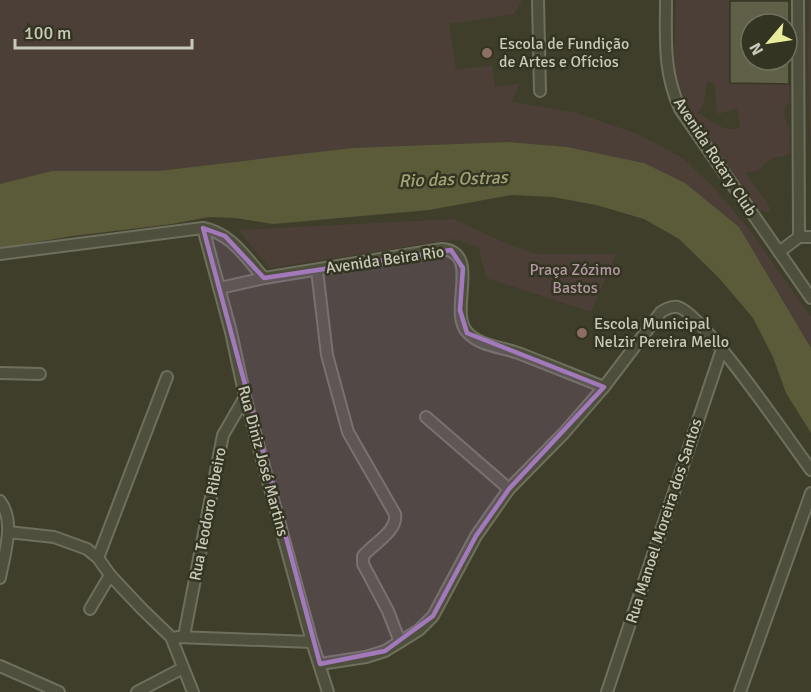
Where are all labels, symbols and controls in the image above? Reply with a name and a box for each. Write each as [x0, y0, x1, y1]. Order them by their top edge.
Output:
scale bar [15, 12, 192, 50]
north arrow [739, 12, 799, 72]
text: 100 m [24, 22, 71, 44]
place label: Escola de Fundição de Artes e Ofícios [499, 34, 629, 72]
text: N [745, 39, 768, 59]
marker: Escola de Fundição de Artes e Ofícios [480, 46, 494, 60]
street label: Avenida Rotary Club [669, 94, 761, 220]
water label: Rio das Ostras [398, 166, 510, 192]
street label: Avenida Beira Rio [324, 242, 446, 278]
park label: Praça Zózimo Bastos [529, 260, 621, 298]
place label: Escola Municipal Nelzir Pereira Mello [594, 314, 729, 352]
marker: Escola Municipal Nelzir Pereira Mello [575, 326, 589, 340]
street label: Rua Diniz José Martins [233, 383, 293, 539]
street label: Rua Manoel Moreira dos Santos [621, 416, 707, 626]
street label: Rua Teodoro Ribeiro [185, 446, 231, 582]

